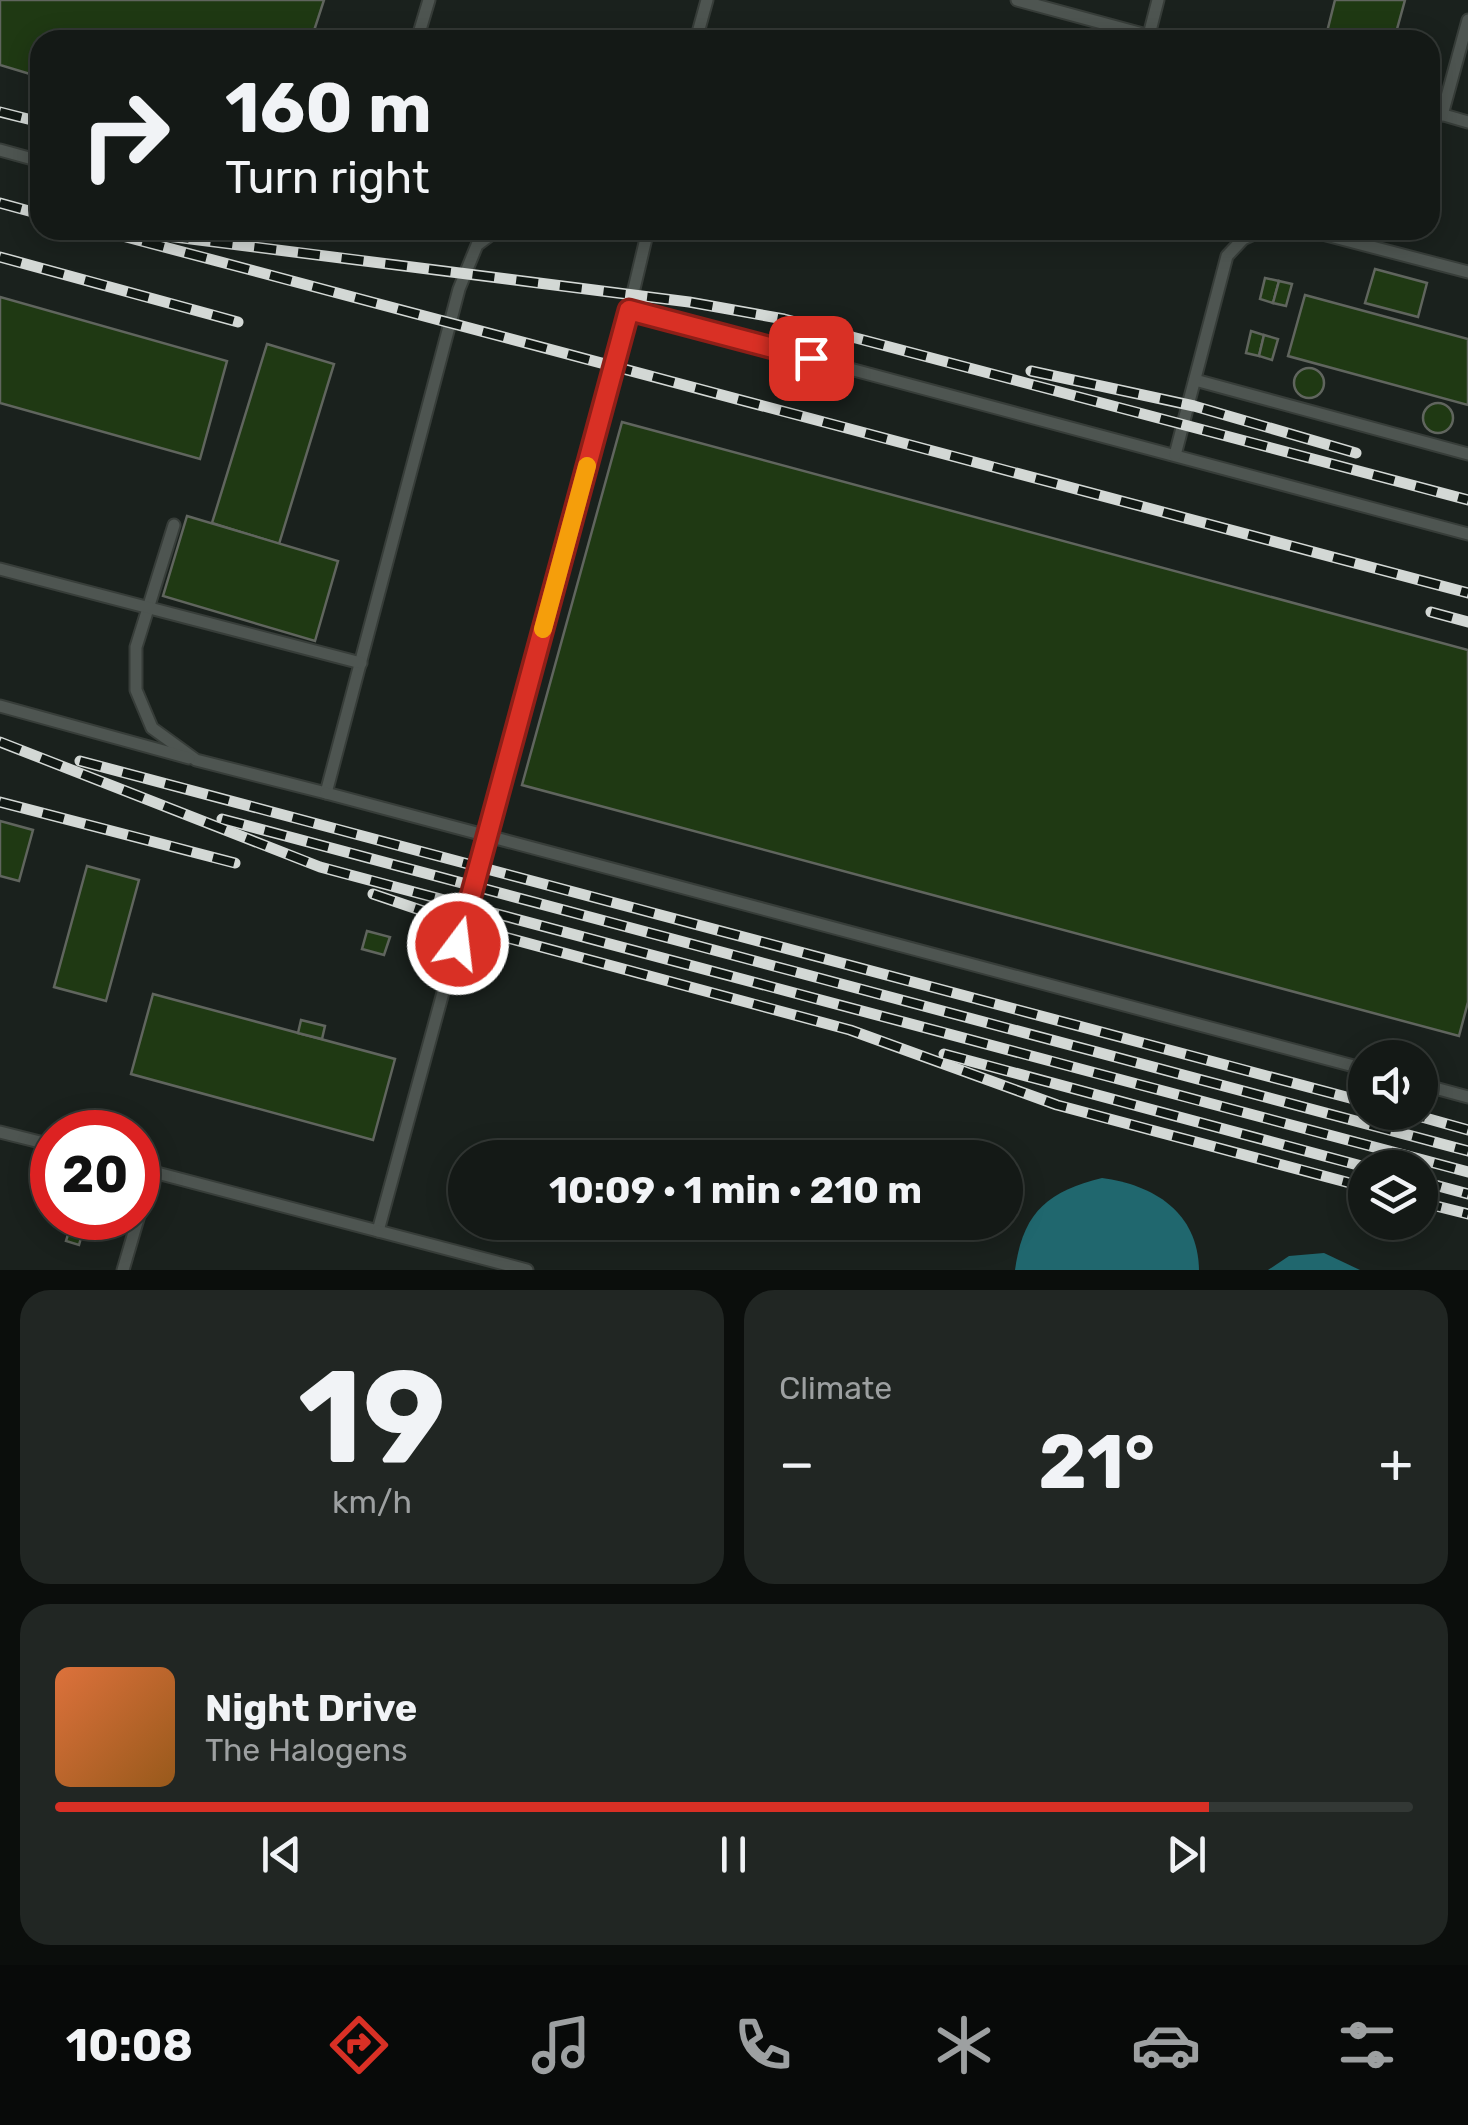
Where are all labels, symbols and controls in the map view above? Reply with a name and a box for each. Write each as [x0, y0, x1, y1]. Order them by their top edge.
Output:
text: 160 m [225, 67, 432, 150]
icon: right [60, 70, 190, 200]
text: Turn right [225, 151, 429, 204]
pin [769, 316, 854, 401]
icon: arrive [784, 331, 839, 386]
position arrow [406, 892, 510, 996]
map controls [1348, 1040, 1438, 1240]
button: sound [1348, 1040, 1438, 1130]
speed limit sign: 20 [30, 1110, 160, 1240]
button: layers [1348, 1150, 1438, 1240]
text: 10:09 · 1 min · 210 m [549, 1167, 922, 1213]
text: 19 [298, 1340, 446, 1495]
text: Climate [779, 1369, 892, 1407]
text: 21° [1038, 1418, 1155, 1507]
text: − [779, 1431, 815, 1496]
text: + [1379, 1431, 1413, 1496]
text: km/h [332, 1483, 412, 1521]
text: Night Drive [205, 1685, 417, 1731]
text: The Halogens [205, 1731, 408, 1769]
icon: previous [254, 1827, 309, 1882]
icon: pause [706, 1827, 761, 1882]
icon: next [1159, 1827, 1214, 1882]
icon: directions [324, 2010, 394, 2080]
icon: music [526, 2010, 596, 2080]
icon: phone [728, 2010, 798, 2080]
icon: climate [929, 2010, 999, 2080]
icon: car [1131, 2010, 1201, 2080]
icon: filters [1332, 2010, 1402, 2080]
text: 10:08 [66, 2019, 193, 2072]

